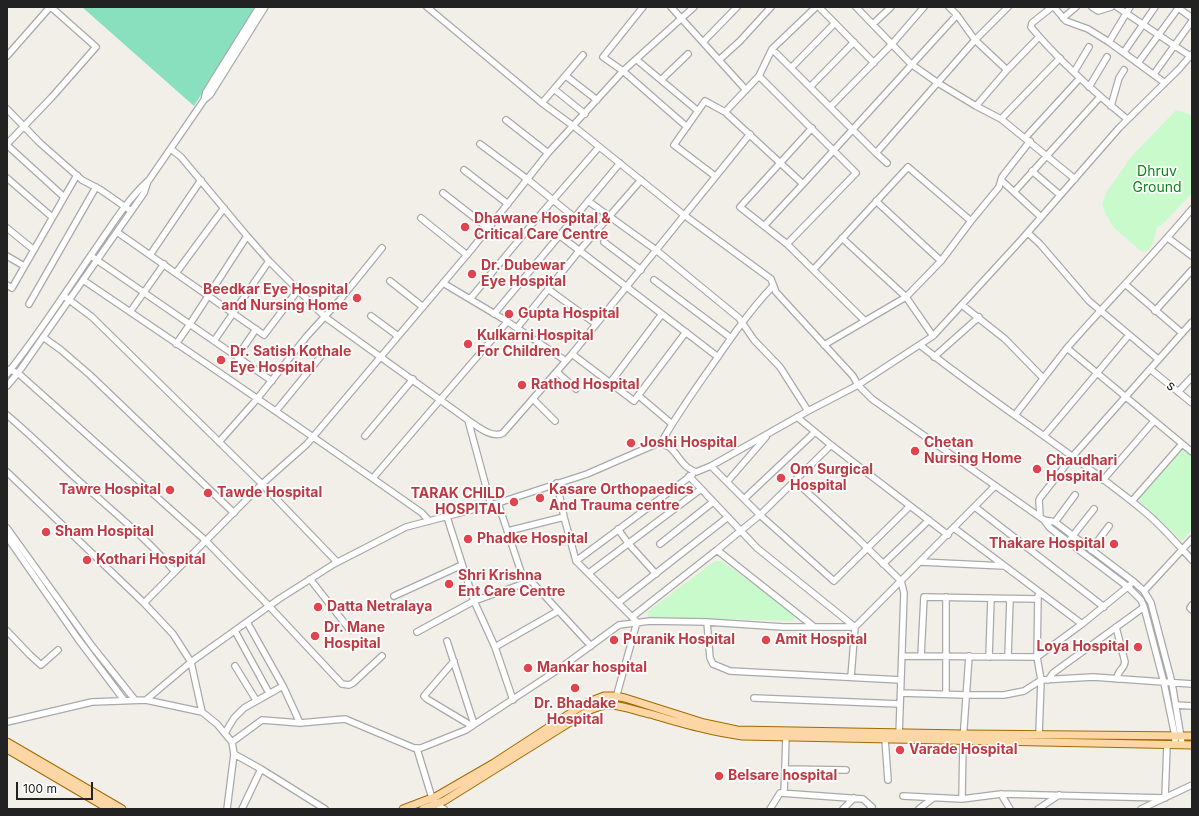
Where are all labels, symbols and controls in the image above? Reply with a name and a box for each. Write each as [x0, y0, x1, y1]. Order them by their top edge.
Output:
park label: Dhruv Ground [1132, 164, 1182, 196]
place label: Dhawane Hospital & Critical Care Centre [474, 211, 611, 244]
marker: Dhawane Hospital & Critical Care Centre [459, 221, 471, 233]
place label: Dr. Dubewar Eye Hospital [481, 258, 566, 290]
marker: Dr. Dubewar Eye Hospital [466, 268, 478, 280]
place label: Beedkar Eye Hospital and Nursing Home [203, 282, 348, 314]
marker: Beedkar Eye Hospital and Nursing Home [351, 292, 363, 304]
place label: Gupta Hospital [518, 306, 619, 322]
marker: Gupta Hospital [503, 308, 515, 320]
place label: Kulkarni Hospital For Children [477, 328, 594, 360]
marker: Kulkarni Hospital For Children [462, 338, 474, 350]
place label: Dr. Satish Kothale Eye Hospital [230, 344, 351, 376]
marker: Dr. Satish Kothale Eye Hospital [215, 354, 227, 366]
place label: Rathod Hospital [531, 377, 639, 393]
street label: s [1163, 377, 1179, 395]
marker: Rathod Hospital [516, 379, 528, 391]
place label: Joshi Hospital [640, 435, 737, 451]
place label: Chetan Nursing Home [924, 435, 1022, 468]
marker: Joshi Hospital [625, 437, 637, 449]
marker: Chetan Nursing Home [909, 445, 921, 457]
place label: Chaudhari Hospital [1046, 453, 1117, 486]
place label: Om Surgical Hospital [790, 462, 873, 494]
marker: Chaudhari Hospital [1031, 463, 1043, 475]
marker: Om Surgical Hospital [775, 472, 787, 484]
place label: Tawre Hospital [59, 482, 161, 498]
place label: Kasare Orthopaedics And Trauma centre [549, 482, 694, 514]
marker: Tawre Hospital [164, 484, 176, 496]
place label: Tawde Hospital [217, 485, 322, 501]
place label: TARAK CHILD HOSPITAL [411, 486, 505, 518]
marker: Tawde Hospital [202, 487, 214, 499]
marker: Kasare Orthopaedics And Trauma centre [534, 492, 546, 504]
marker: TARAK CHILD HOSPITAL [508, 496, 520, 508]
place label: Sham Hospital [55, 524, 154, 540]
marker: Sham Hospital [40, 526, 52, 538]
place label: Phadke Hospital [477, 531, 588, 547]
marker: Phadke Hospital [462, 533, 474, 545]
place label: Thakare Hospital [989, 536, 1105, 552]
marker: Thakare Hospital [1108, 538, 1120, 550]
place label: Kothari Hospital [96, 552, 206, 568]
marker: Kothari Hospital [81, 554, 93, 566]
place label: Shri Krishna Ent Care Centre [458, 568, 565, 600]
marker: Shri Krishna Ent Care Centre [443, 578, 455, 590]
place label: Datta Netralaya [327, 599, 432, 615]
marker: Datta Netralaya [312, 601, 324, 613]
place label: Dr. Mane Hospital [324, 620, 385, 652]
marker: Dr. Mane Hospital [309, 630, 321, 642]
place label: Puranik Hospital [623, 632, 735, 648]
place label: Amit Hospital [775, 632, 867, 648]
marker: Puranik Hospital [608, 634, 620, 646]
marker: Amit Hospital [760, 634, 772, 646]
place label: Loya Hospital [1036, 639, 1129, 655]
marker: Loya Hospital [1132, 641, 1144, 653]
place label: Mankar hospital [537, 660, 647, 676]
marker: Mankar hospital [522, 662, 534, 674]
marker: Dr. Bhadake Hospital [569, 682, 581, 694]
place label: Dr. Bhadake Hospital [534, 696, 616, 728]
place label: Varade Hospital [909, 742, 1017, 758]
marker: Varade Hospital [894, 744, 906, 756]
place label: Belsare hospital [728, 768, 837, 784]
marker: Belsare hospital [713, 770, 725, 782]
scale bar [18, 774, 95, 800]
text: 100 m [23, 781, 57, 796]

